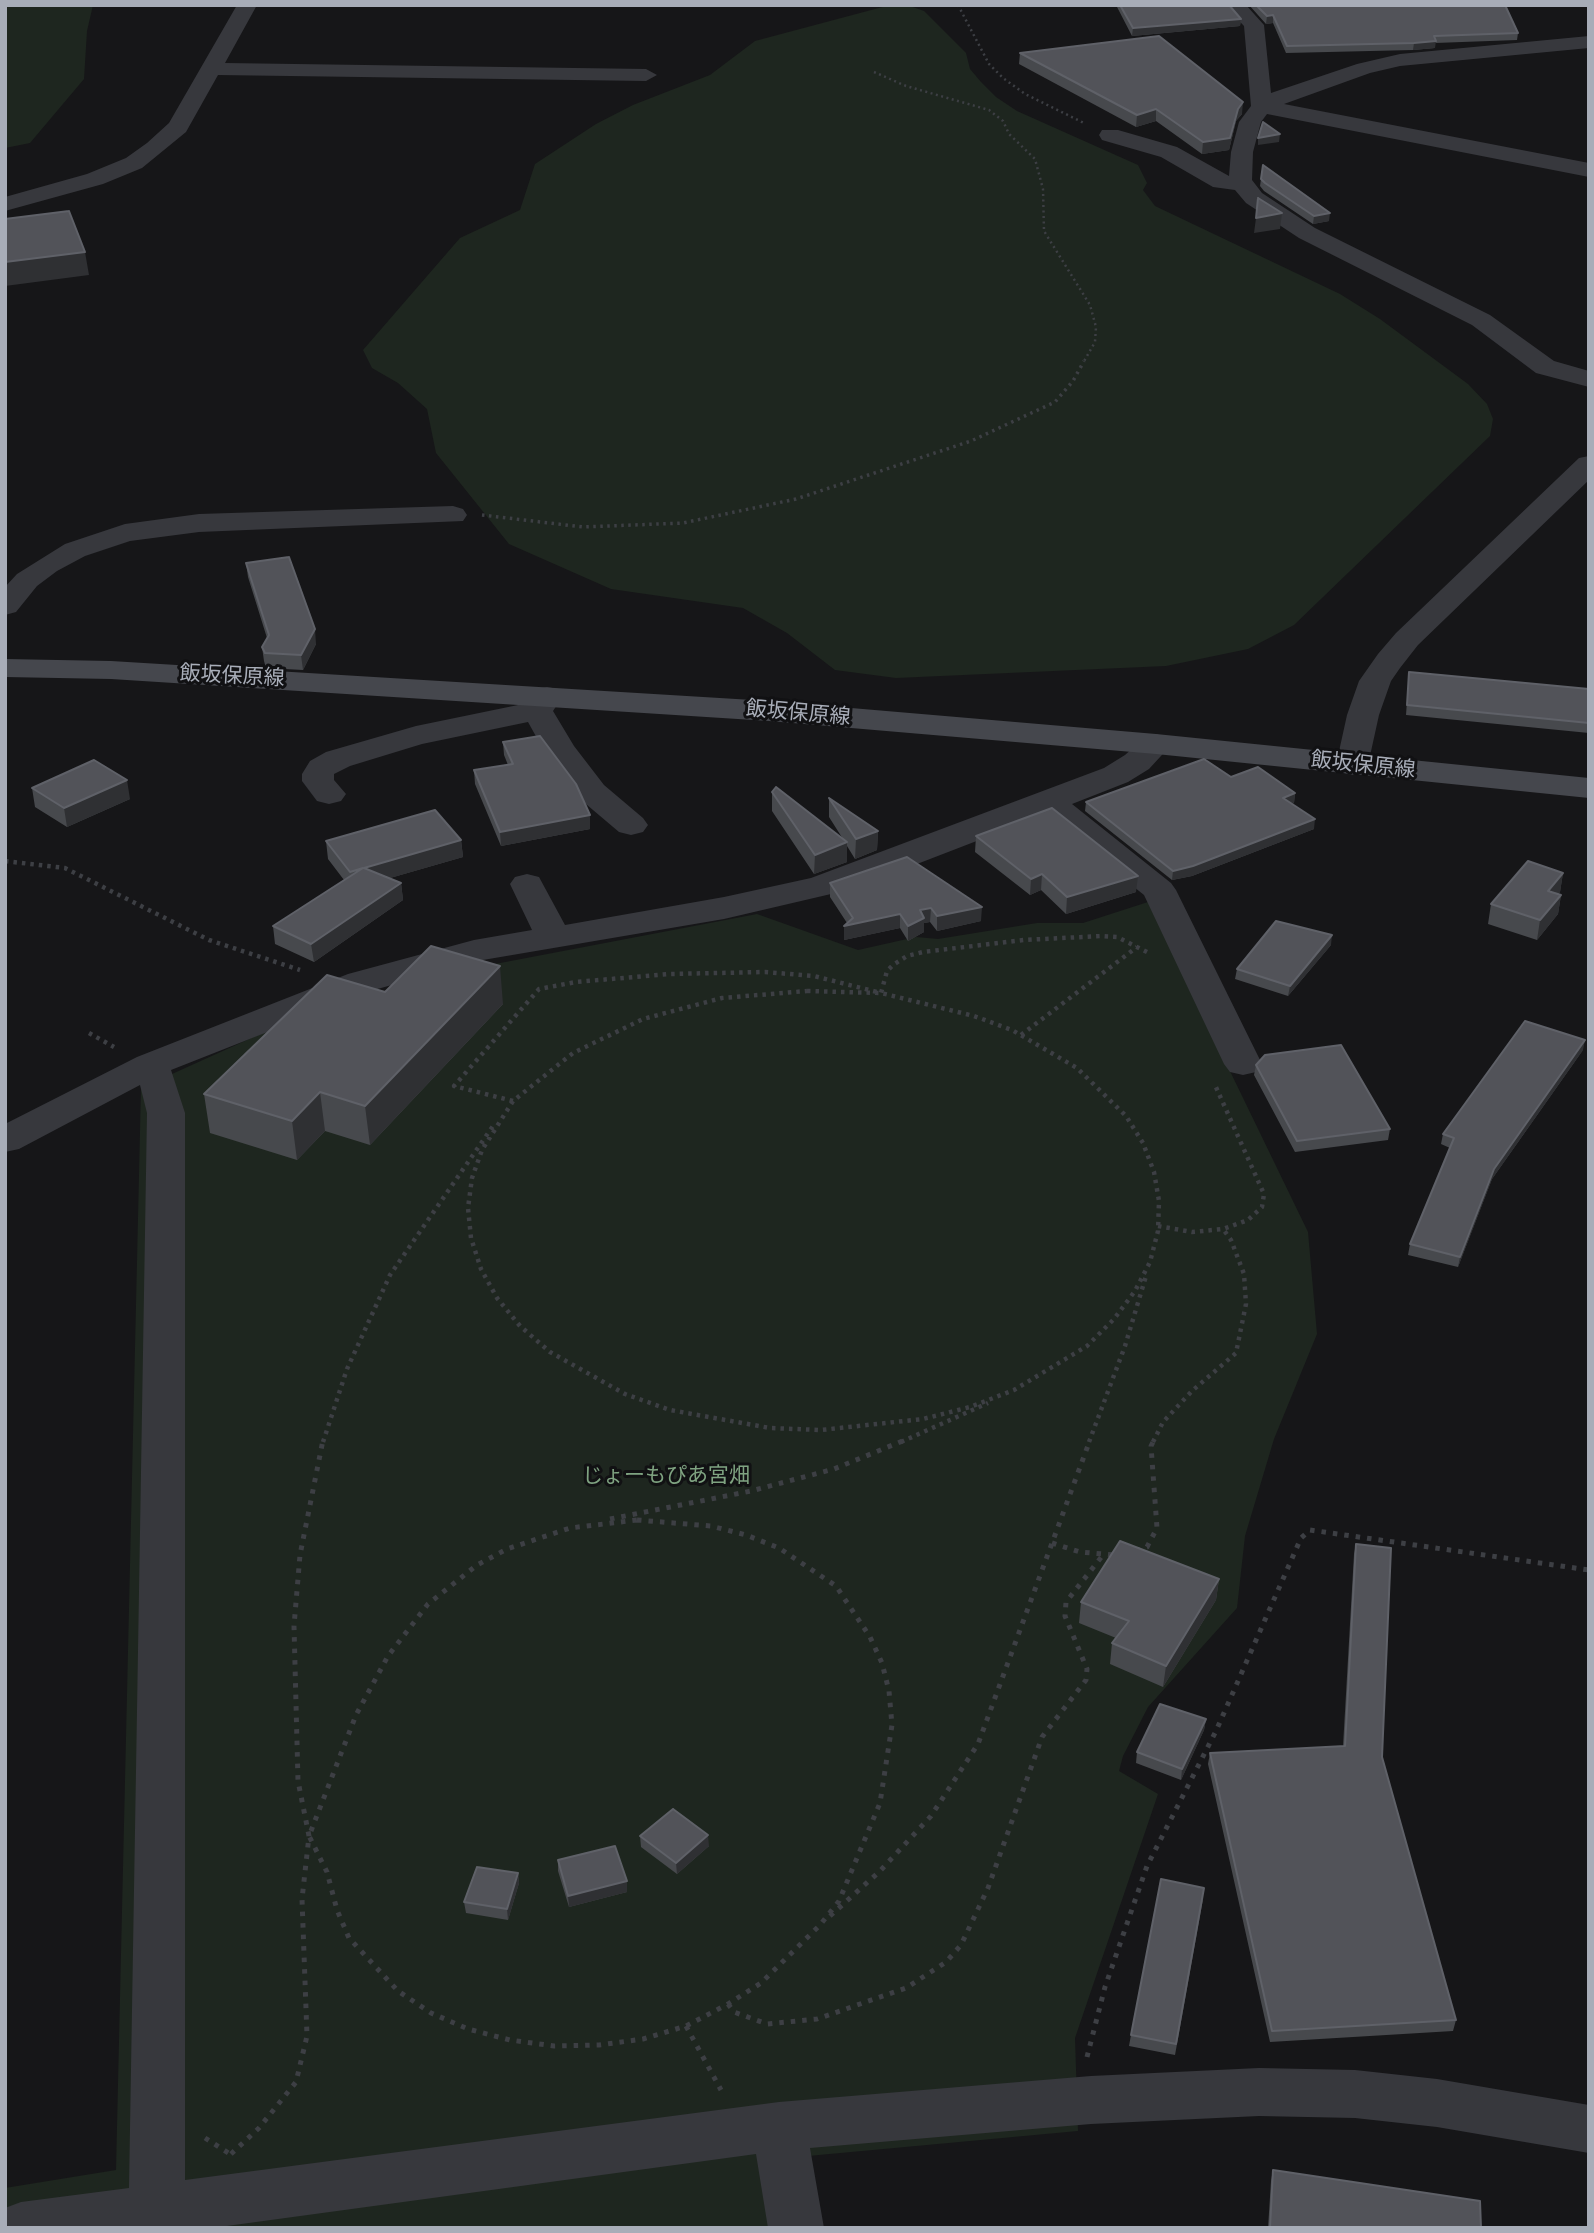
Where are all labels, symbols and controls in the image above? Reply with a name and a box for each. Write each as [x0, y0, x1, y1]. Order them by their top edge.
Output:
street label: 飯坂保原線 [179, 662, 285, 692]
street label: 飯坂保原線 [745, 697, 851, 731]
street label: 飯坂保原線 [1309, 748, 1417, 784]
park label: じょーもぴあ宮畑 [582, 1464, 750, 1490]

